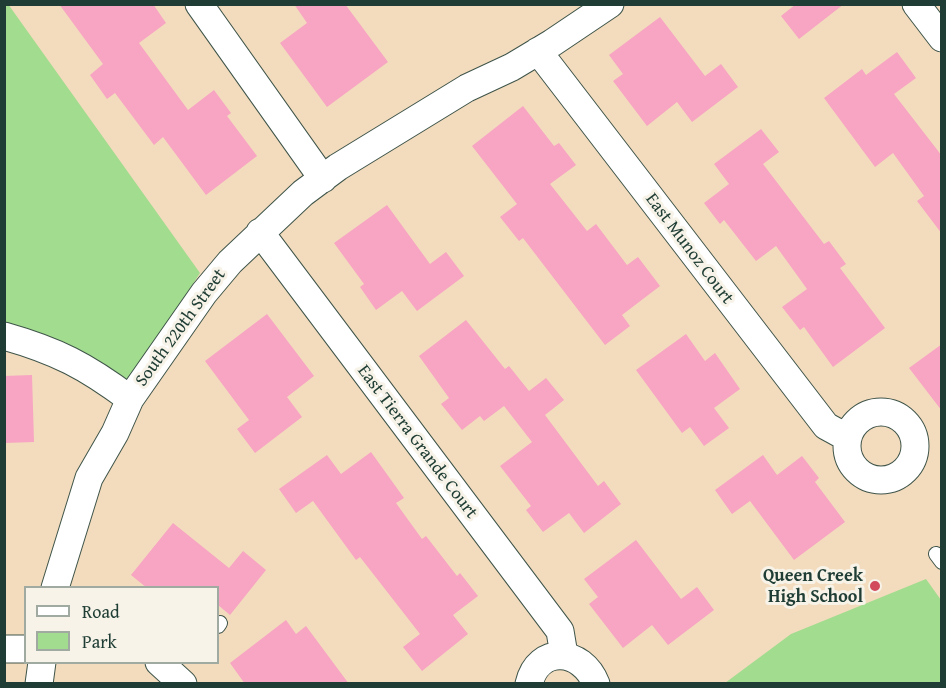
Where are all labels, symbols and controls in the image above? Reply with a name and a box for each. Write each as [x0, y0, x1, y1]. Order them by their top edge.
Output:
street label: East Munoz Court [640, 189, 738, 309]
street label: South 220th Street [131, 265, 231, 391]
street label: East Tierra Grande Court [352, 361, 482, 523]
place label: Queen Creek High School [763, 565, 863, 608]
marker: Queen Creek High School [868, 579, 882, 593]
legend [24, 586, 219, 664]
text: Road [82, 598, 120, 625]
text: Park [82, 628, 117, 655]

